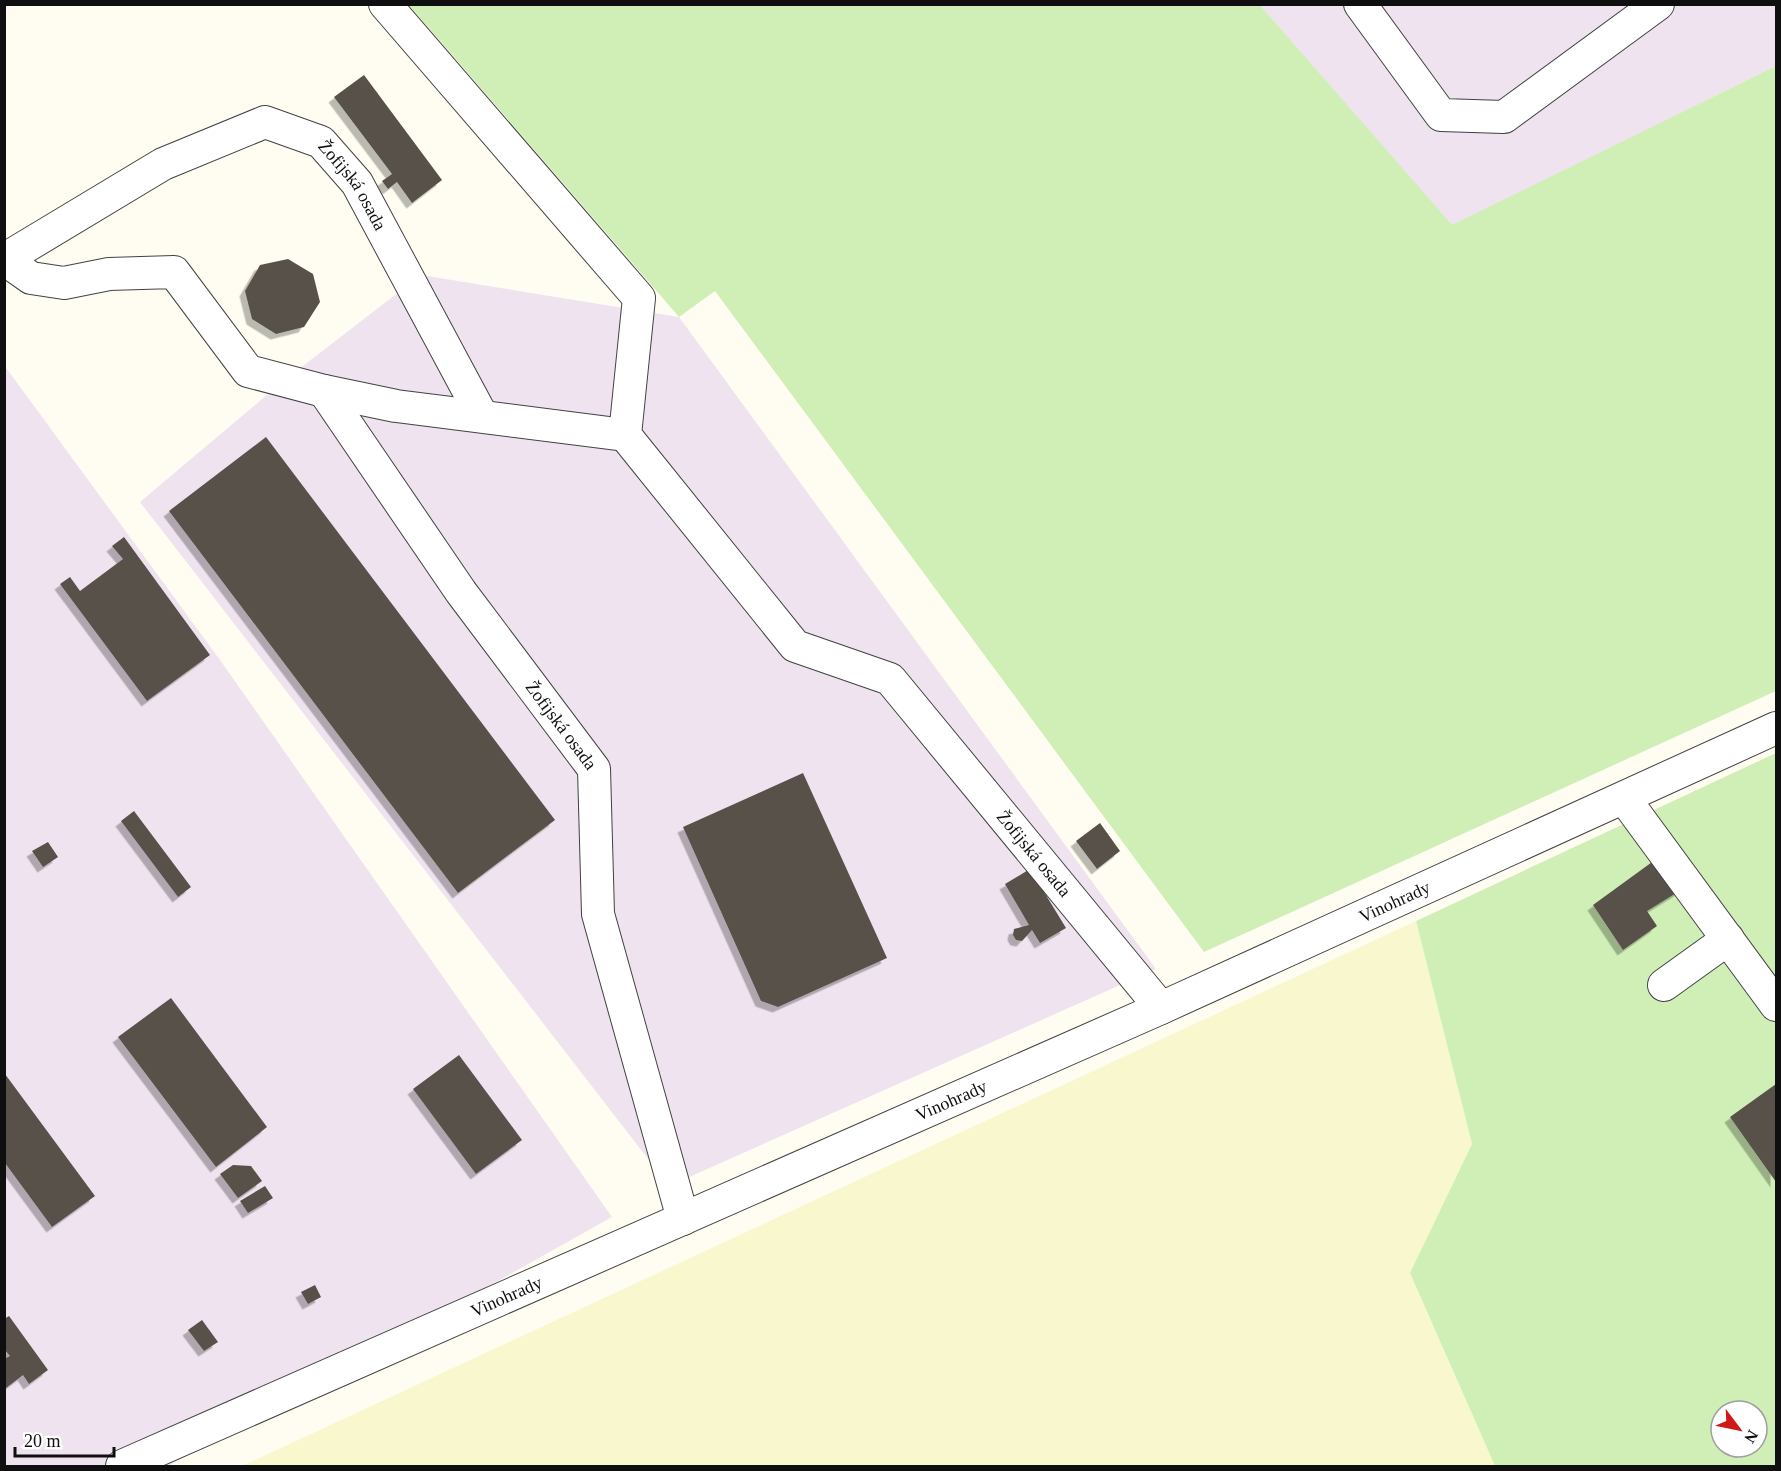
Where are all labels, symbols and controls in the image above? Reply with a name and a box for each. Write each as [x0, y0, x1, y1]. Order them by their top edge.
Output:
street label: Žofijská osada [314, 136, 390, 234]
street label: Žofijská osada [521, 677, 601, 774]
street label: Žofijská osada [993, 806, 1075, 901]
street label: Vinohrady [1356, 877, 1433, 927]
street label: Vinohrady [912, 1076, 990, 1125]
street label: Vinohrady [468, 1272, 545, 1321]
north arrow [1709, 1399, 1769, 1459]
scale bar [15, 1420, 114, 1458]
text: N [1741, 1427, 1762, 1446]
text: 20 m [24, 1431, 61, 1451]

